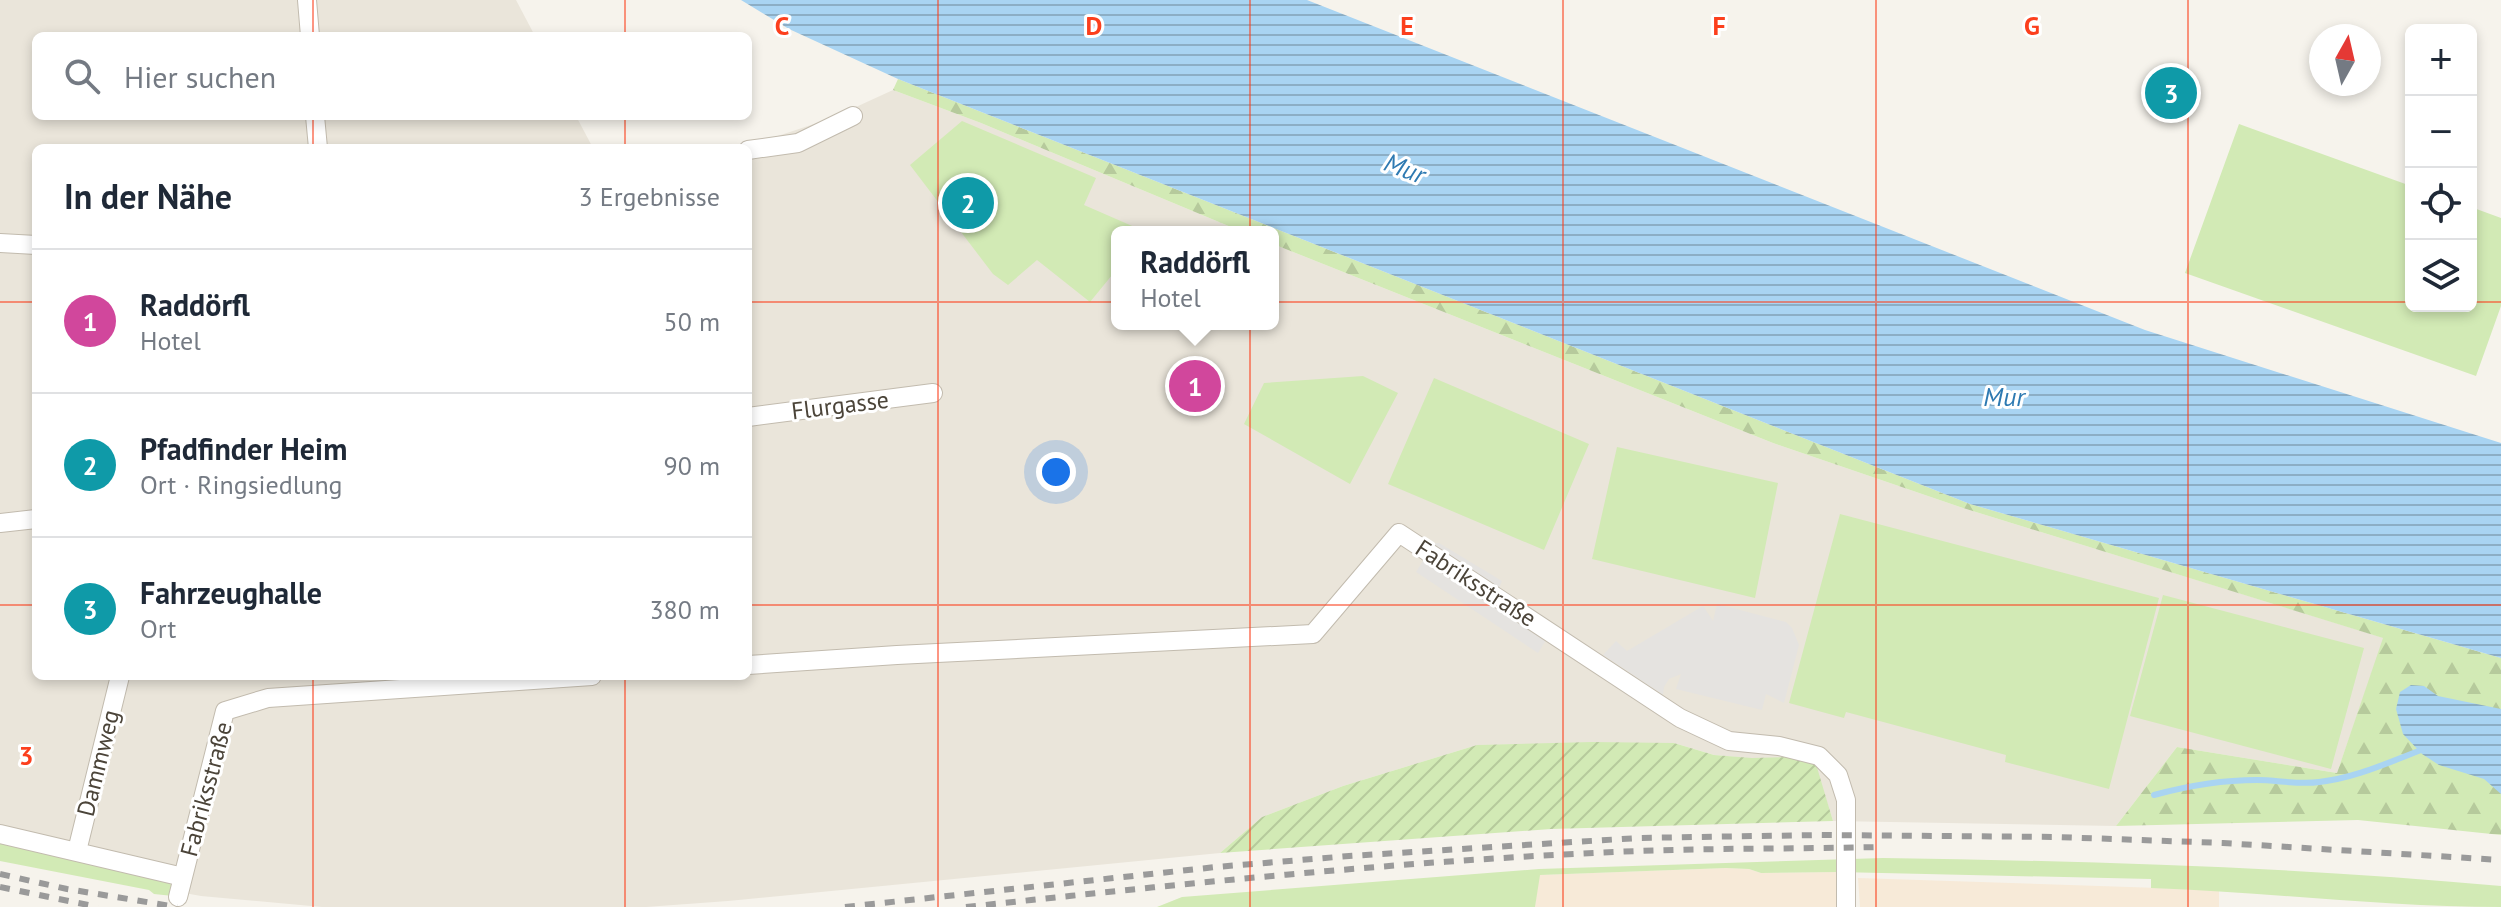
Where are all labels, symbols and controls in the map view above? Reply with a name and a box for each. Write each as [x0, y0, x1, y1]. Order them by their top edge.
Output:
text: C [775, 9, 789, 42]
text: D [1086, 9, 1102, 42]
text: E [1400, 9, 1414, 42]
text: F [1712, 9, 1726, 42]
text: G [2024, 9, 2040, 42]
north arrow [2309, 24, 2381, 96]
map controls [2405, 24, 2477, 312]
button: + [2405, 24, 2477, 96]
search box [32, 32, 752, 120]
icon: search [60, 54, 104, 98]
text: Hier suchen [124, 57, 276, 96]
pin: 3 [2145, 63, 2197, 123]
button: − [2405, 96, 2477, 168]
water label: Mur [1380, 145, 1432, 191]
button: locate [2405, 168, 2477, 240]
pin: 2 [942, 173, 994, 233]
text: In der Nähe [64, 174, 232, 218]
text: 3 Ergebnisse [579, 180, 720, 213]
popup [1111, 226, 1279, 330]
button: layers [2405, 240, 2477, 312]
text: Raddörfl [1140, 242, 1250, 281]
text: Hotel [1140, 281, 1201, 314]
text: Raddörfl [140, 285, 250, 324]
text: 1 [83, 305, 97, 338]
text: 50 m [664, 305, 720, 338]
text: Hotel [140, 324, 201, 357]
pin: 1 [1169, 356, 1221, 416]
water label: Mur [1983, 380, 2026, 413]
street label: Flurgasse [790, 384, 890, 426]
text: Pfadfinder Heim [140, 429, 347, 468]
text: 2 [83, 449, 97, 482]
text: 90 m [664, 449, 720, 482]
your location [1036, 452, 1076, 492]
text: Ort · Ringsiedlung [140, 468, 343, 501]
street label: Fabriksstraße [1410, 532, 1542, 634]
text: Fahrzeughalle [140, 573, 322, 612]
text: 3 [83, 593, 97, 626]
text: 380 m [649, 593, 720, 626]
text: Ort [140, 612, 176, 645]
street label: Dammweg [70, 706, 126, 820]
street label: Fabriksstraße [173, 718, 239, 860]
text: 3 [19, 739, 33, 772]

